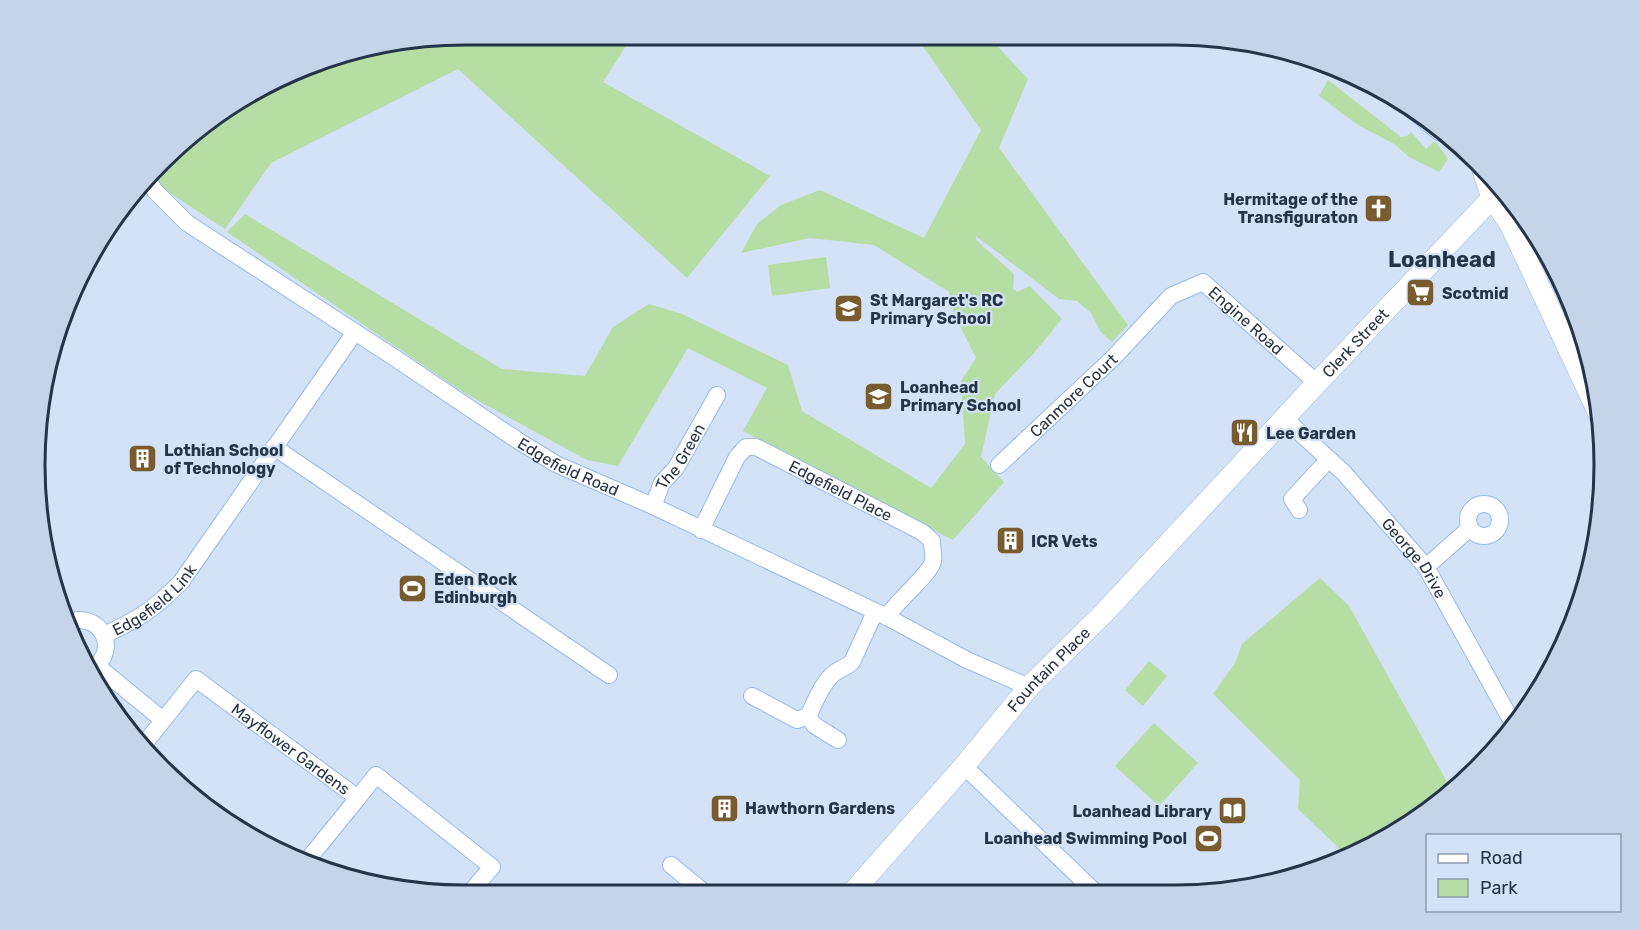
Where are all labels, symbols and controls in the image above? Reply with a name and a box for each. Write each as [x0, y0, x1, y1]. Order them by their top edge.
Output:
place label: Hermitage of the Transfiguraton [1223, 190, 1358, 227]
church icon: Hermitage of the Transfiguraton [1363, 192, 1395, 224]
district label: Loanhead [1388, 246, 1496, 273]
supermarket icon: Scotmid [1405, 277, 1437, 309]
street label: Engine Road [1205, 283, 1287, 359]
place label: Scotmid [1442, 284, 1509, 303]
place label: St Margaret's RC Primary School [870, 291, 1003, 328]
school or university icon: St Margaret's RC Primary School [833, 293, 865, 325]
street label: Clerk Street [1318, 305, 1393, 381]
street label: Canmore Court [1026, 350, 1121, 441]
place label: Loanhead Primary School [900, 378, 1021, 415]
school or university icon: Loanhead Primary School [863, 380, 895, 412]
restaurant icon: Lee Garden [1229, 417, 1261, 449]
street label: The Green [652, 420, 709, 492]
place label: Lee Garden [1266, 424, 1356, 443]
street label: Edgefield Road [514, 434, 622, 500]
place label: Lothian School of Technology [164, 441, 283, 478]
building icon: Lothian School of Technology [127, 443, 159, 475]
street label: Edgefield Place [786, 456, 895, 525]
street label: George Drive [1378, 514, 1450, 601]
building icon: ICR Vets [994, 525, 1026, 557]
place label: ICR Vets [1031, 532, 1098, 551]
street label: Edgefield Link [109, 560, 201, 640]
place label: Eden Rock Edinburgh [434, 570, 518, 607]
sports icon: Eden Rock Edinburgh [397, 572, 429, 604]
street label: Fountain Place [1004, 623, 1094, 716]
street label: Mayflower Gardens [228, 699, 353, 799]
building icon: Hawthorn Gardens [708, 792, 740, 824]
library icon: Loanhead Library [1217, 795, 1249, 827]
place label: Hawthorn Gardens [745, 799, 895, 818]
place label: Loanhead Library [1073, 802, 1212, 821]
sports icon: Loanhead Swimming Pool [1192, 822, 1224, 854]
place label: Loanhead Swimming Pool [984, 829, 1187, 848]
legend [1426, 834, 1621, 912]
text: Road [1480, 847, 1523, 869]
text: Park [1480, 877, 1518, 899]

